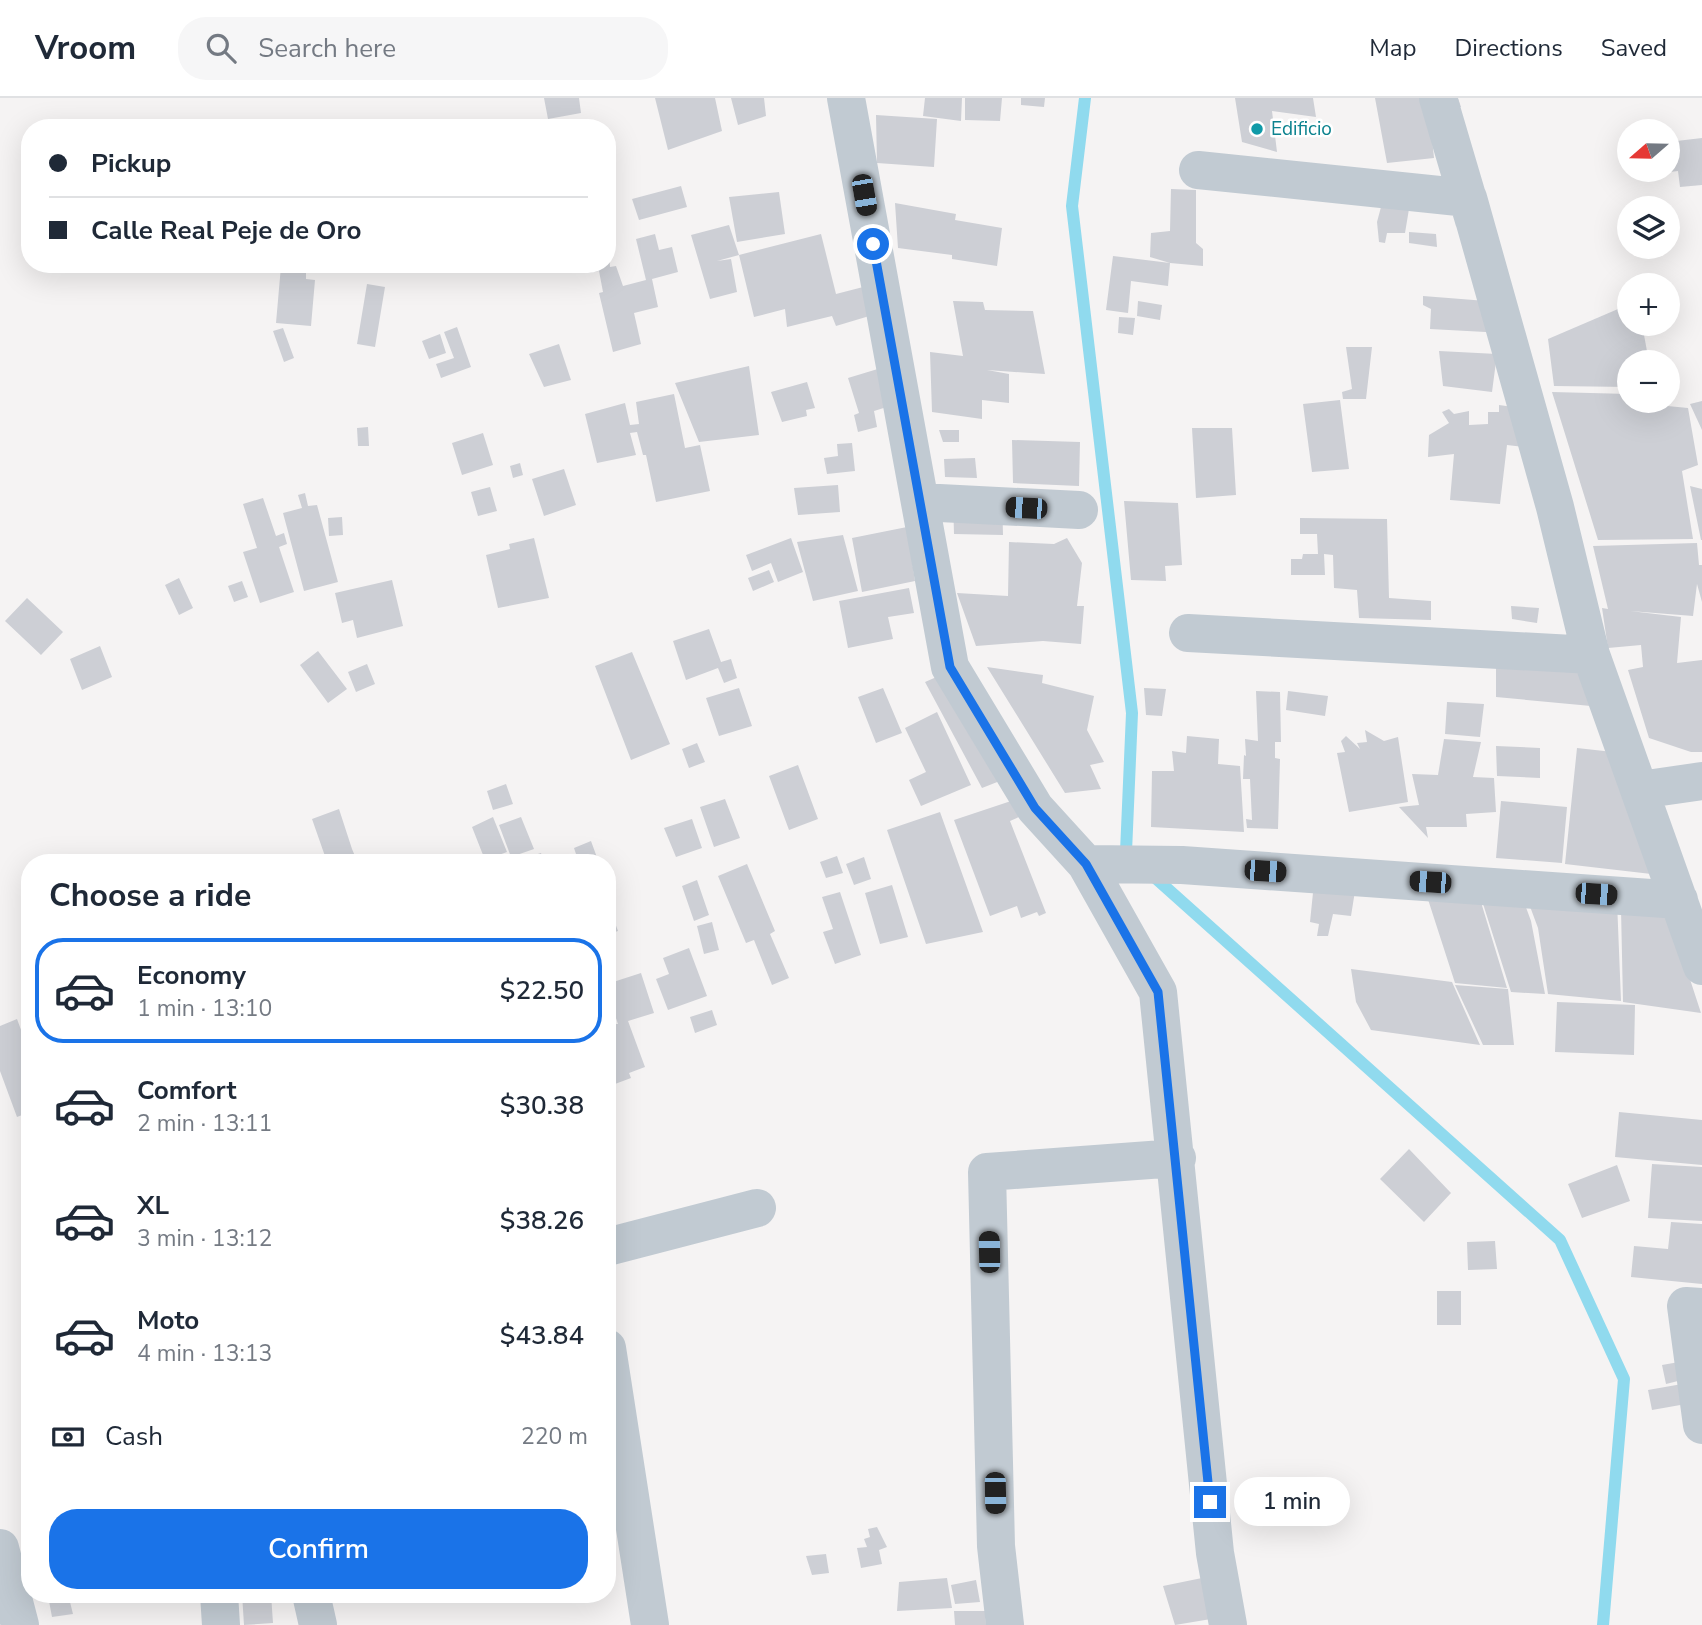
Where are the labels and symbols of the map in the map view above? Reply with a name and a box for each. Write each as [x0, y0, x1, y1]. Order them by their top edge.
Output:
place label: Edificio [1271, 116, 1332, 142]
north arrow [1617, 119, 1680, 182]
marker: Edificio [1249, 121, 1265, 137]
car [851, 172, 878, 218]
route start [857, 228, 889, 260]
car [1005, 496, 1048, 520]
car [1244, 859, 1287, 883]
car [1409, 870, 1452, 894]
car [1575, 882, 1618, 906]
car [979, 1231, 1000, 1273]
car [985, 1472, 1006, 1514]
callout: 1 min [1234, 1478, 1350, 1526]
route end [1194, 1486, 1226, 1518]

